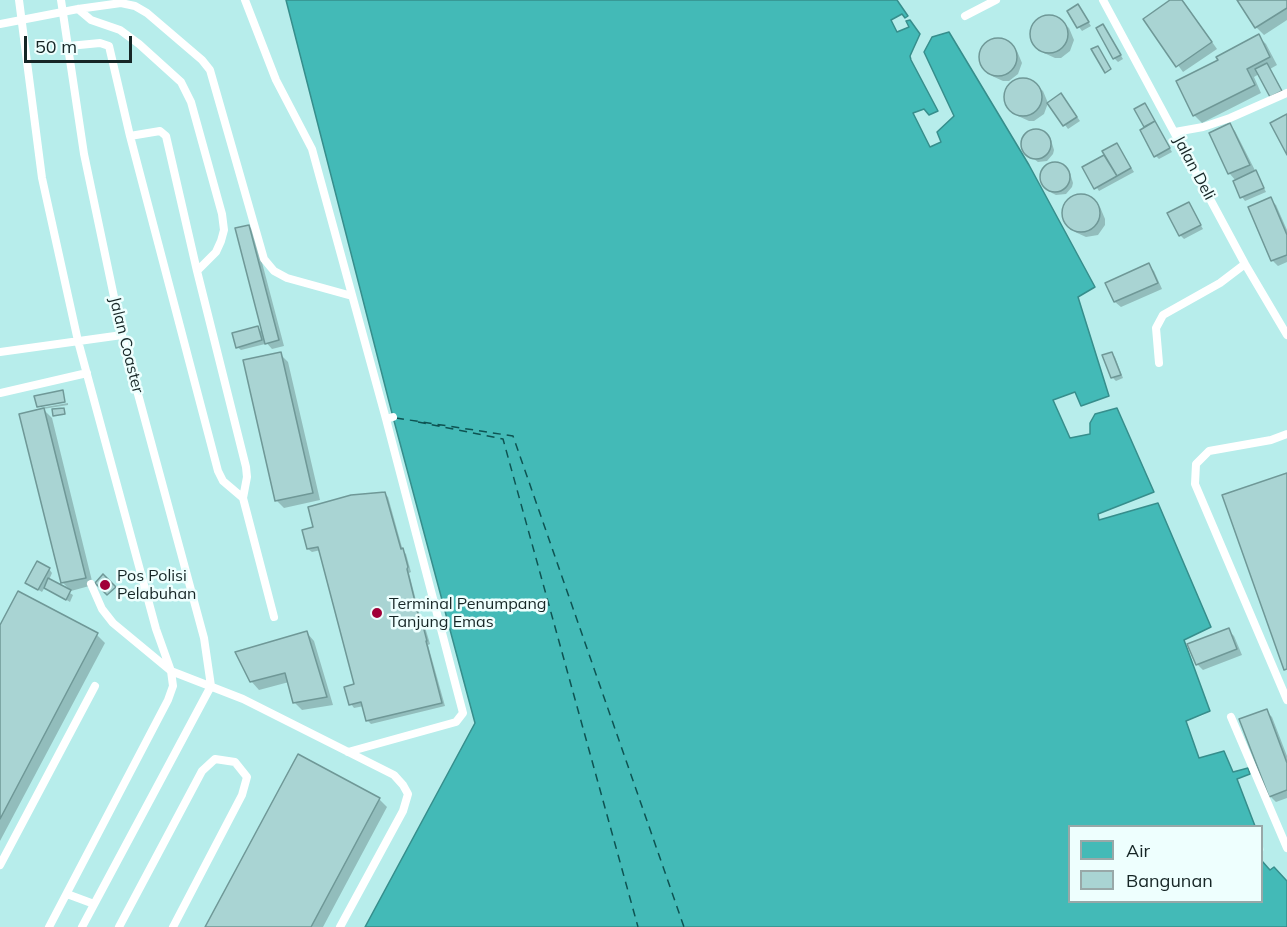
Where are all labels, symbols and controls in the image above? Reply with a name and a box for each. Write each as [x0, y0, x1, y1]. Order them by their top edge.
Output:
scale bar [27, 24, 135, 62]
text: 50 m [35, 35, 77, 58]
street label: Jalan Deli [1169, 133, 1219, 203]
street label: Jalan Coaster [105, 295, 147, 395]
place label: Pos Polisi Pelabuhan [117, 566, 196, 604]
marker: Pos Polisi Pelabuhan [98, 578, 112, 592]
place label: Terminal Penumpang Tanjung Emas [389, 594, 546, 632]
marker: Terminal Penumpang Tanjung Emas [370, 606, 384, 620]
legend [1068, 825, 1263, 903]
text: Air [1126, 839, 1150, 862]
text: Bangunan [1126, 869, 1213, 892]

